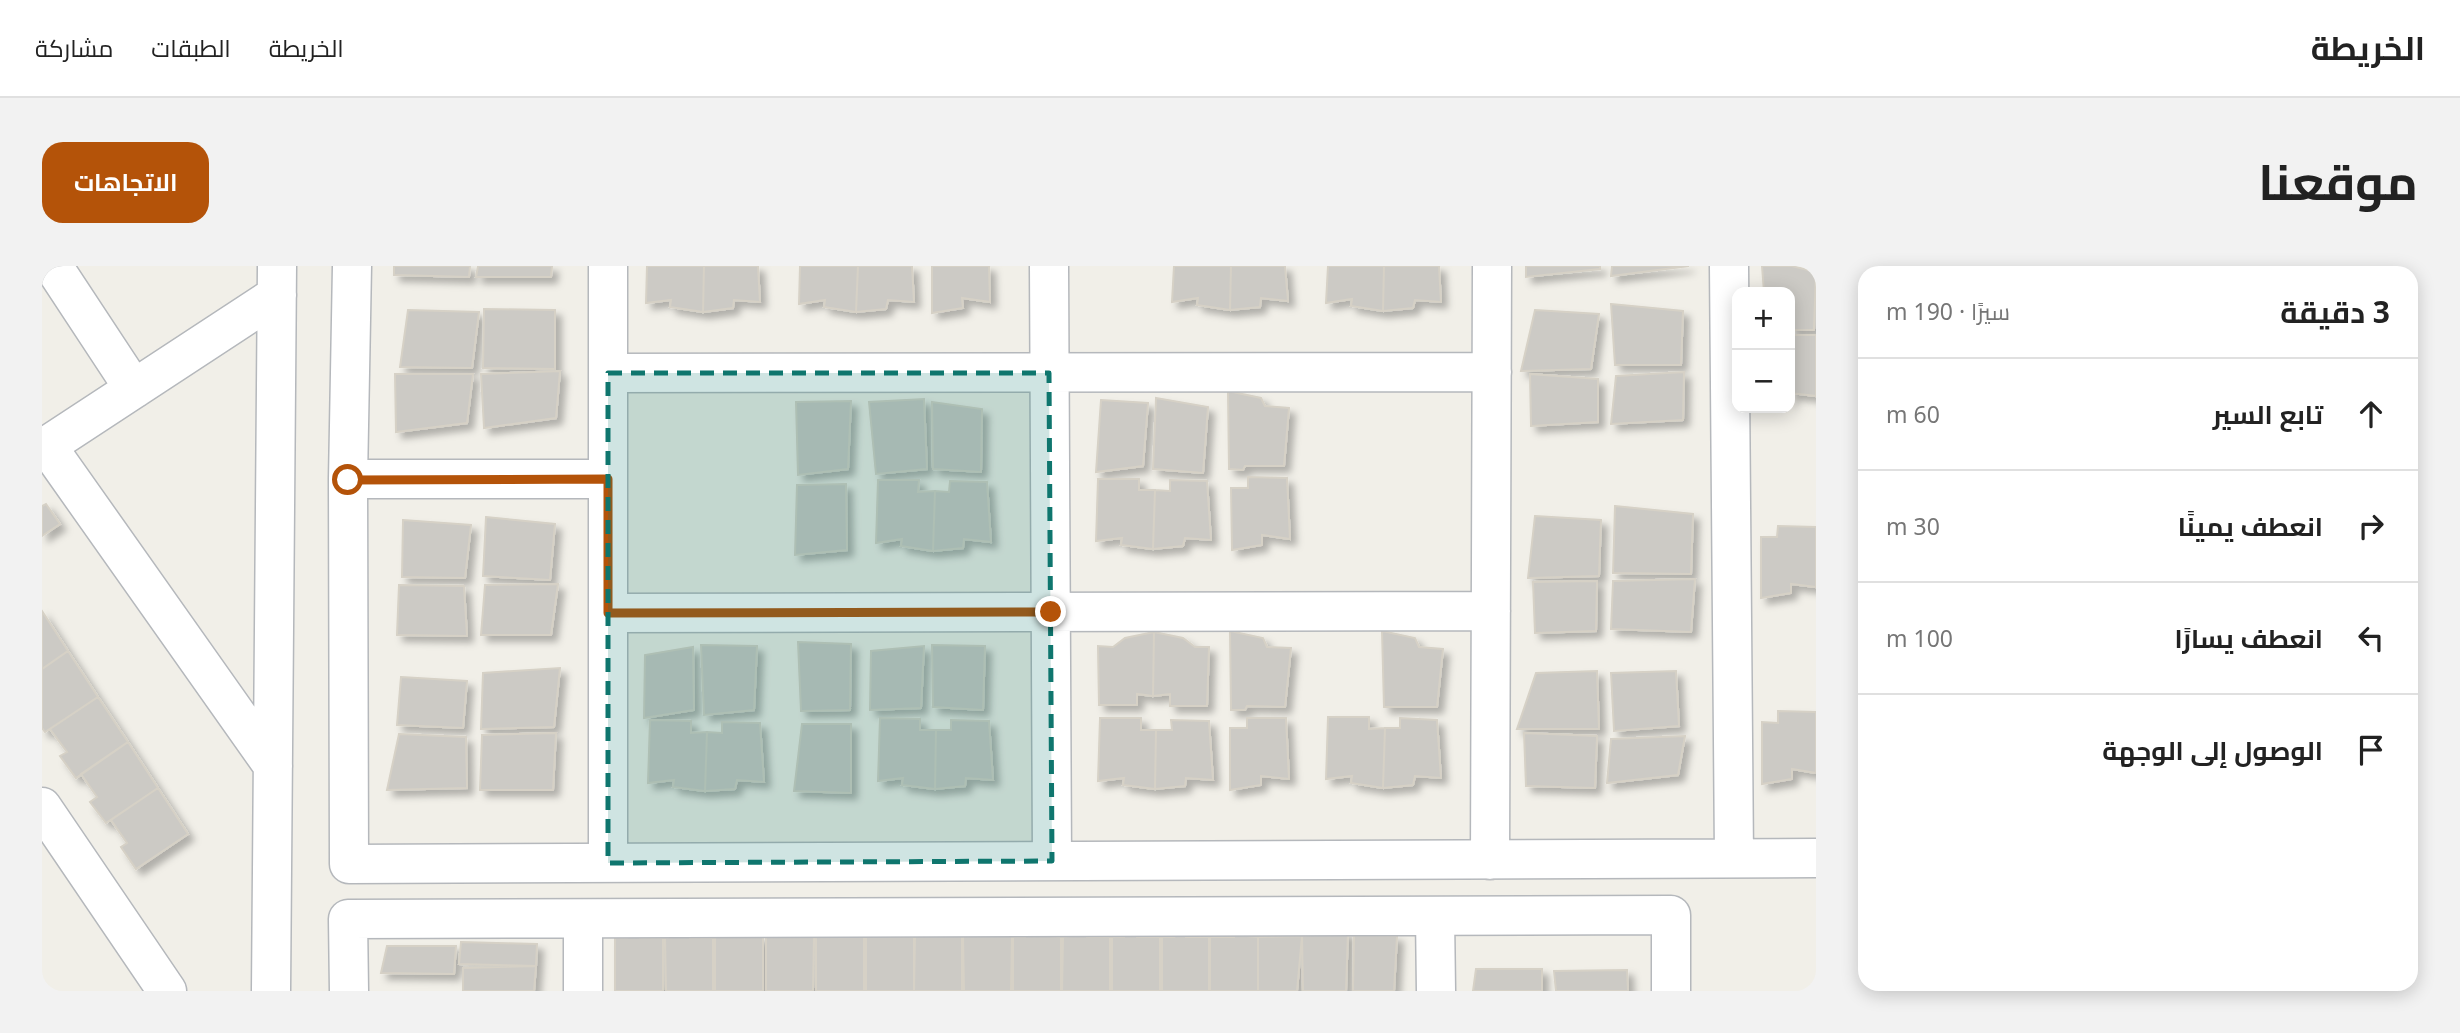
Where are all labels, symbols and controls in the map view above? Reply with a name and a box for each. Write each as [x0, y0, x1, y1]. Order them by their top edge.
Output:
text: الخريطة [2311, 25, 2425, 70]
text: مشاركة [35, 31, 113, 64]
text: الطبقات [151, 31, 231, 64]
text: الخريطة [269, 31, 344, 64]
button: الاتجاهات [42, 142, 209, 223]
text: موقعنا [2258, 148, 2418, 214]
map controls [1732, 287, 1795, 413]
button: + [1732, 287, 1795, 350]
text: 3 دقيقة [2280, 291, 2390, 332]
text: سيرًا · 190 m [1886, 295, 2010, 327]
button: − [1732, 350, 1795, 413]
icon: ahead [2352, 395, 2390, 433]
text: تابع السير [2213, 396, 2323, 432]
text: 60 m [1886, 398, 1940, 430]
route start [332, 464, 363, 495]
icon: right [2352, 507, 2390, 545]
text: انعطف يمينًا [2178, 508, 2323, 544]
text: 30 m [1886, 510, 1940, 542]
route end [1035, 596, 1066, 627]
icon: left [2352, 619, 2390, 657]
text: انعطف يسارًا [2174, 620, 2323, 656]
text: 100 m [1886, 622, 1953, 654]
icon: arrive [2352, 731, 2390, 769]
text: الوصول إلى الوجهة [2102, 732, 2323, 768]

